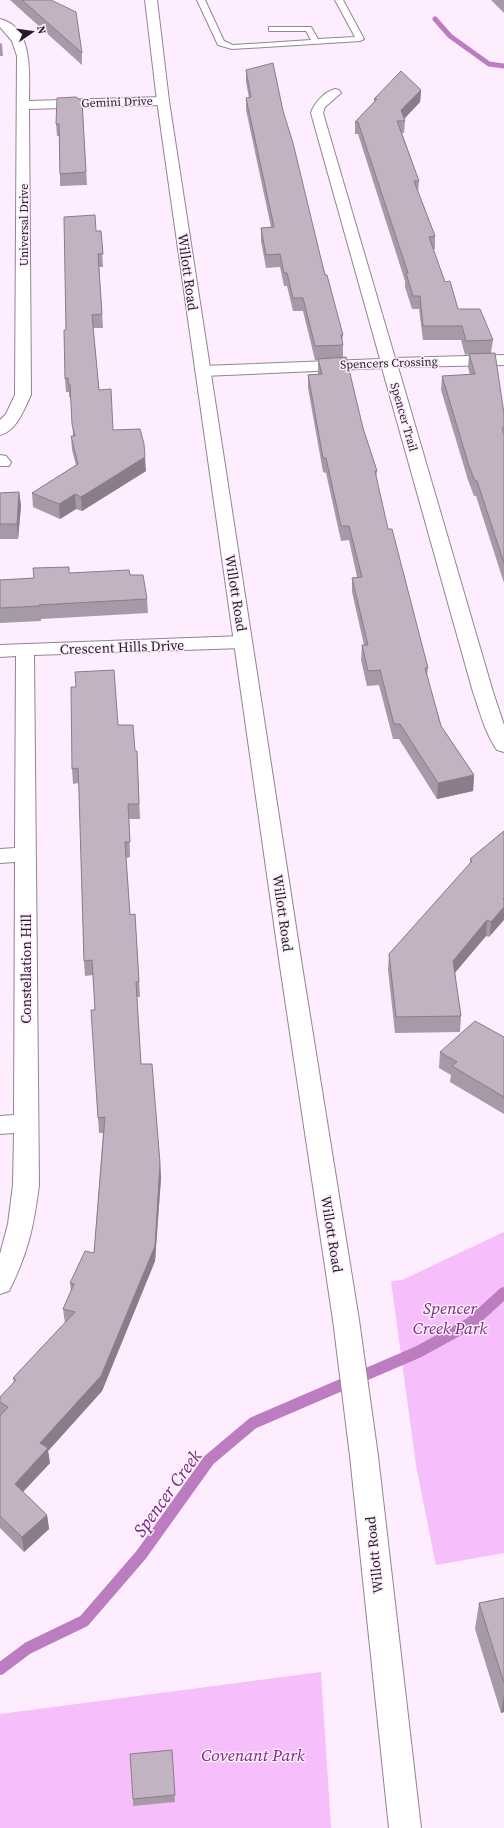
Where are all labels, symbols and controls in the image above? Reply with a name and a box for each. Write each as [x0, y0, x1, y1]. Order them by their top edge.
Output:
north arrow [12, 12, 52, 52]
text: N [33, 24, 49, 35]
street label: Gemini Drive [81, 93, 153, 111]
street label: Universal Drive [16, 184, 32, 266]
street label: Willott Road [173, 232, 203, 312]
street label: Spencers Crossing [340, 353, 438, 373]
street label: Spencer Trail [387, 381, 422, 454]
street label: Willott Road [220, 553, 252, 633]
street label: Crescent Hills Drive [59, 635, 185, 659]
street label: Willott Road [268, 873, 298, 953]
street label: Constellation Hill [16, 914, 36, 1024]
street label: Willott Road [316, 1194, 348, 1274]
park label: Spencer Creek Park [413, 1296, 488, 1340]
water label: Spencer Creek [127, 1444, 207, 1541]
street label: Willott Road [360, 1515, 388, 1595]
park label: Covenant Park [201, 1743, 306, 1767]

